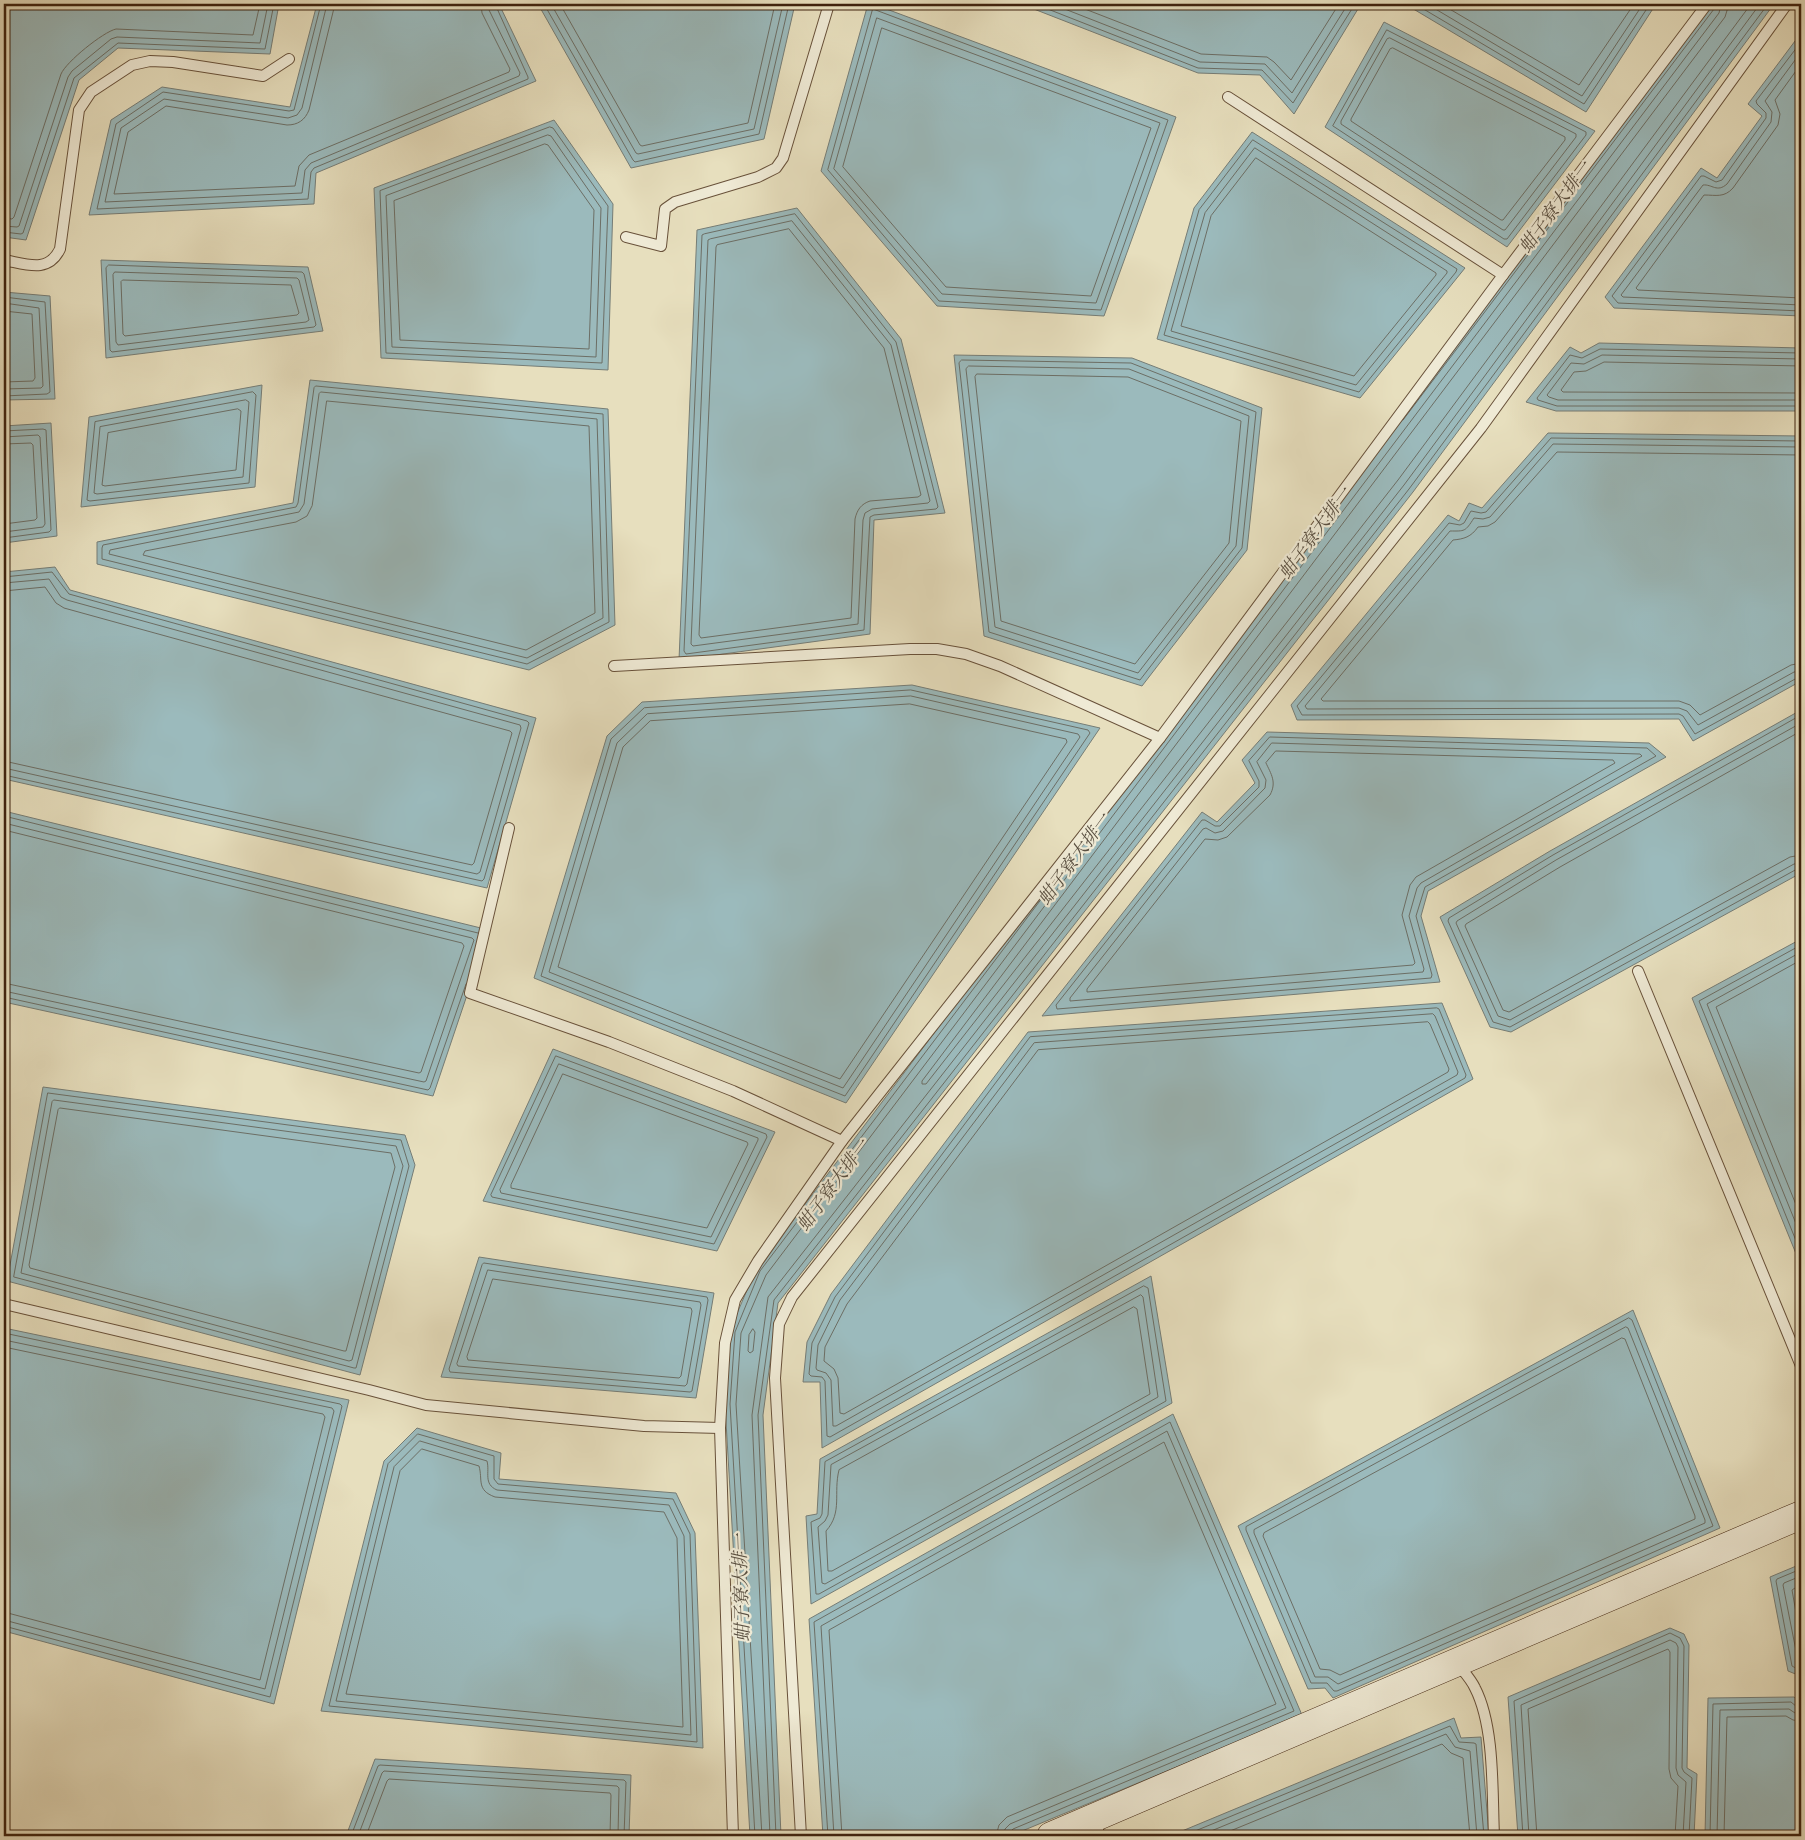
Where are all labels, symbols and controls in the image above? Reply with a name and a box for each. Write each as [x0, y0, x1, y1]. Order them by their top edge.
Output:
water label: 蚶子寮大排一 [1514, 155, 1597, 257]
water label: 蚶子寮大排一 [1274, 481, 1357, 583]
water label: 蚶子寮大排一 [1033, 807, 1116, 909]
water label: 蚶子寮大排一 [792, 1133, 875, 1235]
water label: 蚶子寮大排一 [728, 1532, 754, 1642]

